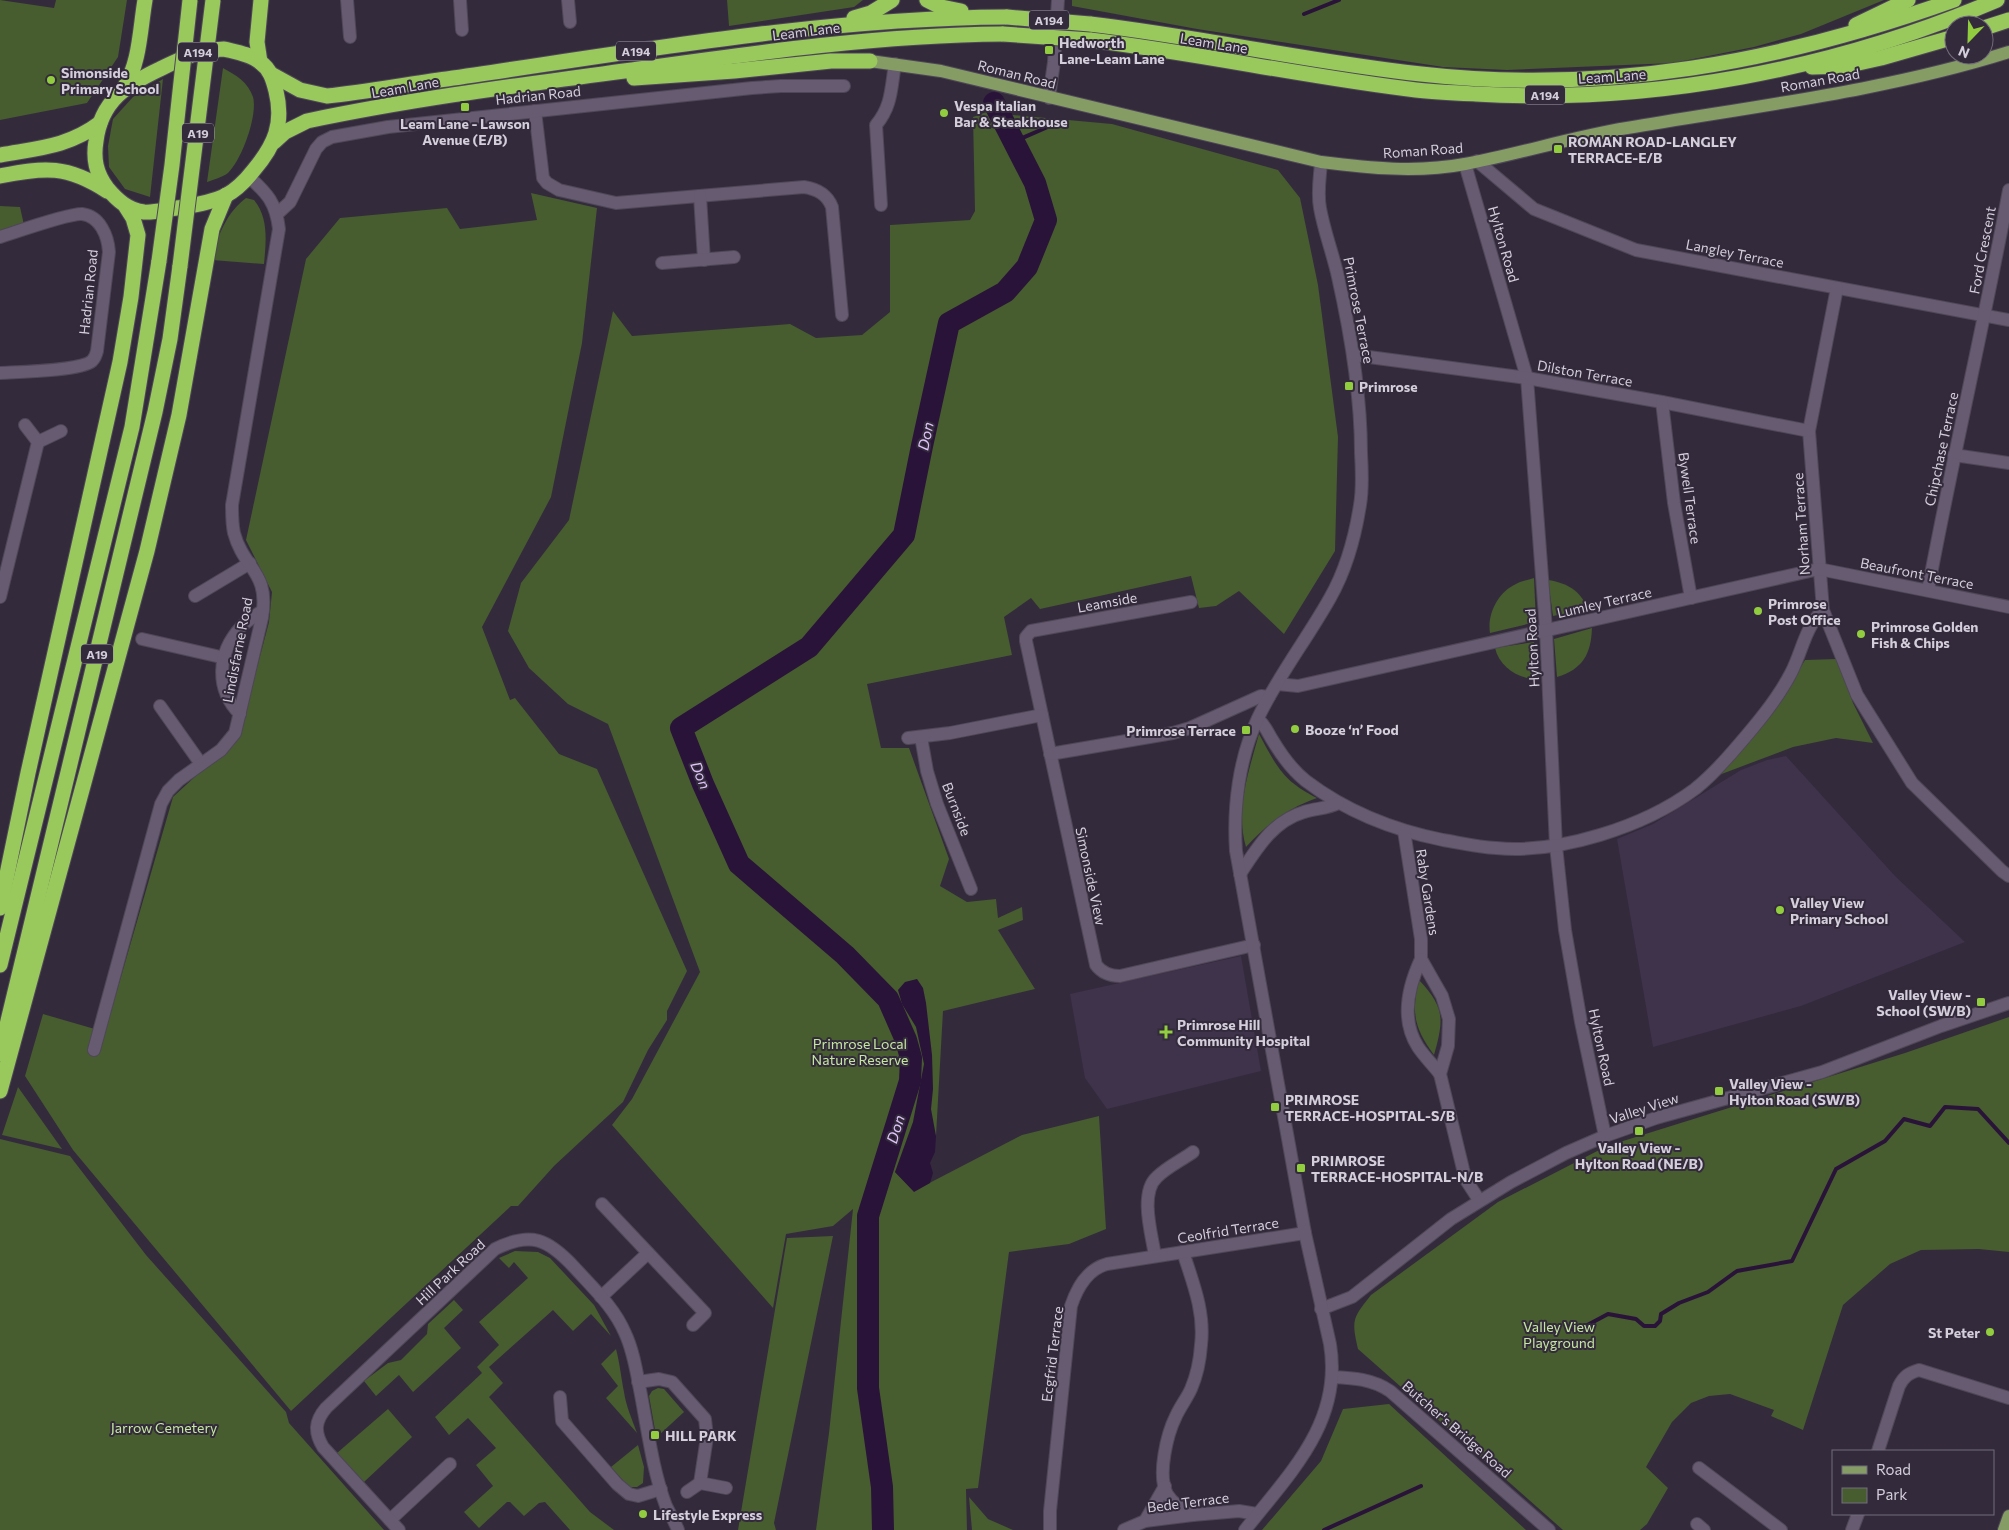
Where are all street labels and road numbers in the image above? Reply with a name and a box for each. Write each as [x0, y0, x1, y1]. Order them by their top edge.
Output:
road number: A194 [1029, 10, 1069, 30]
street label: Leam Lane [771, 18, 841, 44]
street label: Leam Lane [1179, 29, 1249, 57]
road number: A194 [616, 41, 656, 60]
road number: A194 [178, 42, 218, 62]
street label: Roman Road [976, 56, 1058, 92]
street label: Leam Lane [1577, 65, 1647, 87]
street label: Roman Road [1779, 65, 1861, 95]
street label: Leam Lane [370, 73, 440, 101]
street label: Hadrian Road [494, 82, 582, 108]
road number: A194 [1525, 86, 1565, 104]
road number: A19 [182, 124, 214, 142]
street label: Roman Road [1382, 139, 1464, 161]
street label: Hylton Road [1485, 204, 1523, 284]
street label: Ford Crescent [1965, 204, 1999, 295]
street label: Langley Terrace [1684, 235, 1786, 271]
street label: Hadrian Road [75, 248, 101, 336]
street label: Primrose Terrace [1340, 255, 1378, 365]
street label: Dilston Terrace [1536, 356, 1634, 390]
street label: Chipchase Terrace [1921, 390, 1961, 508]
street label: Bywell Terrace [1675, 451, 1705, 545]
street label: Norham Terrace [1789, 472, 1813, 576]
street label: Beaufront Terrace [1859, 554, 1975, 592]
street label: Lumley Terrace [1555, 583, 1653, 621]
street label: Leamside [1076, 588, 1138, 616]
street label: Lindisfarne Road [218, 596, 256, 704]
street label: Hylton Road [1521, 608, 1543, 688]
road number: A19 [81, 644, 113, 664]
street label: Burnside [939, 780, 975, 838]
street label: Simonside View [1072, 825, 1110, 927]
street label: Raby Gardens [1413, 847, 1443, 937]
street label: Hylton Road [1586, 1007, 1618, 1087]
street label: Valley View [1607, 1089, 1681, 1127]
street label: Ceolfrid Terrace [1176, 1214, 1280, 1246]
street label: Hill Park Road [412, 1236, 488, 1308]
street label: Ecgfrid Terrace [1038, 1305, 1066, 1403]
street label: Butcher's Bridge Road [1399, 1377, 1515, 1481]
street label: Bede Terrace [1146, 1489, 1230, 1515]

